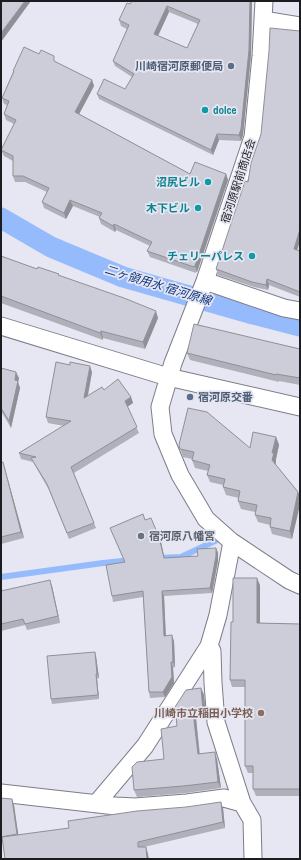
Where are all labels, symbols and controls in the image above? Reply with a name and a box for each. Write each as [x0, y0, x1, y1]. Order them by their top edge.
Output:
place label: 川崎宿河原郵便局 [135, 59, 223, 73]
marker: 川崎宿河原郵便局 [226, 61, 236, 71]
place label: dolce [213, 103, 237, 117]
marker: dolce [200, 105, 210, 115]
street label: 宿河原駅前商店会 [218, 137, 258, 225]
place label: 沼尻ビル [156, 175, 200, 189]
marker: 沼尻ビル [203, 177, 213, 187]
place label: 木下ビル [146, 201, 190, 215]
marker: 木下ビル [193, 203, 203, 213]
place label: チェリーパレス [167, 249, 244, 263]
marker: チェリーパレス [247, 251, 257, 261]
water label: 二ヶ領用水 宿河原線 [103, 261, 215, 309]
place label: 宿河原交番 [198, 390, 253, 404]
marker: 宿河原交番 [185, 392, 195, 402]
place label: 宿河原八幡宮 [149, 529, 215, 543]
marker: 宿河原八幡宮 [136, 531, 146, 541]
place label: 川崎市立稲田小学校 [154, 706, 253, 720]
marker: 川崎市立稲田小学校 [256, 708, 266, 718]

